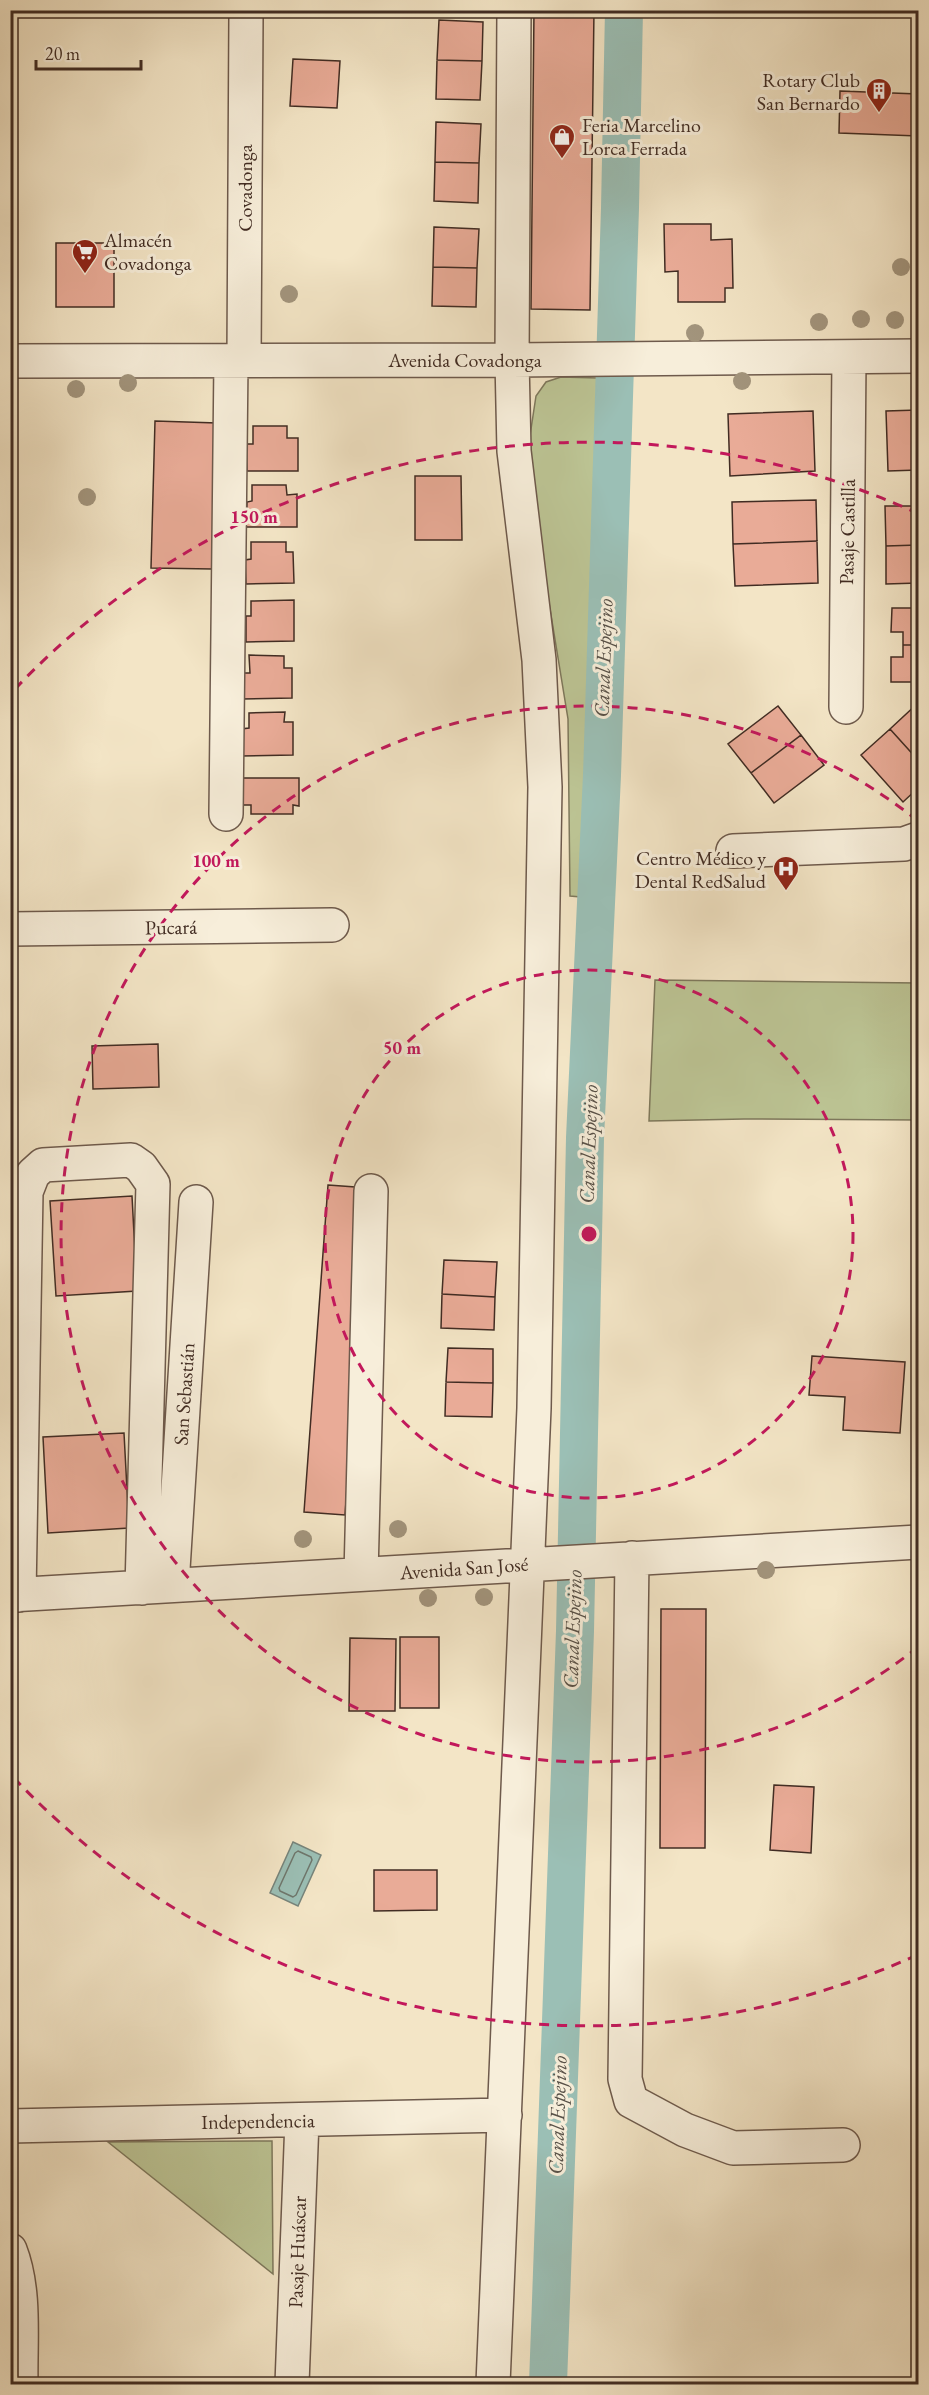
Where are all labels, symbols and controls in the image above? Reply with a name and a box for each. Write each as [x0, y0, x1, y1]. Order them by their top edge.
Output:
scale bar [36, 33, 141, 71]
text: 20 m [45, 42, 80, 65]
place label: Rotary Club San Bernardo [757, 67, 860, 116]
building icon: Rotary Club San Bernardo [864, 76, 894, 114]
place label: Feria Marcelino Lorca Ferrada [582, 112, 701, 161]
shop icon: Feria Marcelino Lorca Ferrada [547, 122, 577, 160]
street label: Covadonga [232, 144, 258, 232]
place label: Almacén Covadonga [103, 227, 192, 276]
supermarket icon: Almacén Covadonga [70, 237, 100, 275]
street label: Avenida Covadonga [387, 347, 542, 373]
street label: Pasaje Castilla [833, 479, 861, 585]
text: 150 m [230, 505, 278, 528]
water label: Canal Espejino [587, 598, 619, 718]
place label: Centro Médico y Dental RedSalud [635, 845, 767, 894]
text: 100 m [192, 849, 240, 872]
hospital icon: Centro Médico y Dental RedSalud [771, 854, 801, 892]
street label: Pucará [145, 914, 197, 940]
text: 50 m [383, 1036, 421, 1059]
water label: Canal Espejino [572, 1084, 604, 1204]
centre of rings [579, 1224, 599, 1244]
street label: San Sebastián [167, 1341, 201, 1446]
street label: Avenida San José [398, 1551, 529, 1586]
water label: Canal Espejino [556, 1569, 588, 1689]
water label: Canal Espejino [541, 2055, 573, 2175]
street label: Independencia [201, 2107, 315, 2135]
street label: Pasaje Huáscar [282, 2195, 312, 2309]

